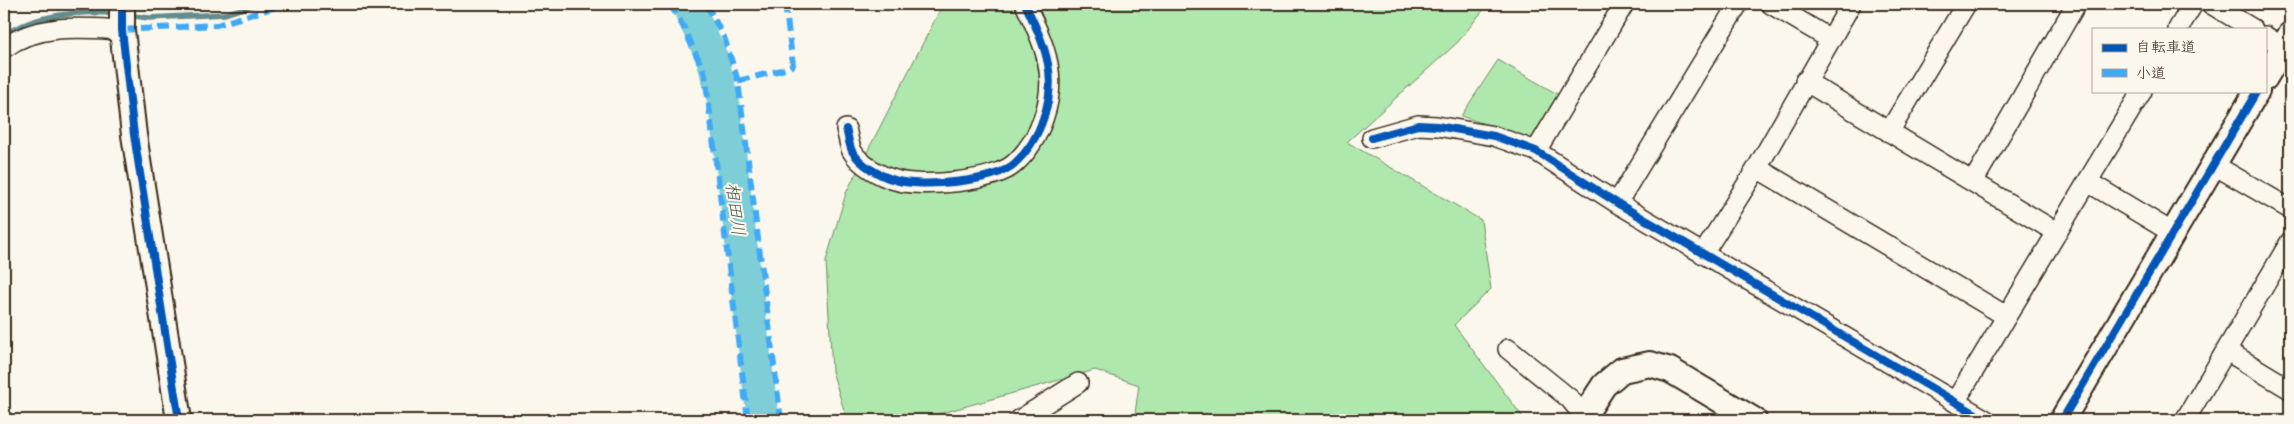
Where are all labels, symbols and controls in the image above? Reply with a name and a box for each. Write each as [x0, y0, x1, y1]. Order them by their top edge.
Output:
legend [2092, 28, 2266, 92]
text: 自転車道 [2136, 34, 2196, 57]
text: 小道 [2136, 60, 2166, 83]
water label: 相田川 [720, 181, 754, 237]

